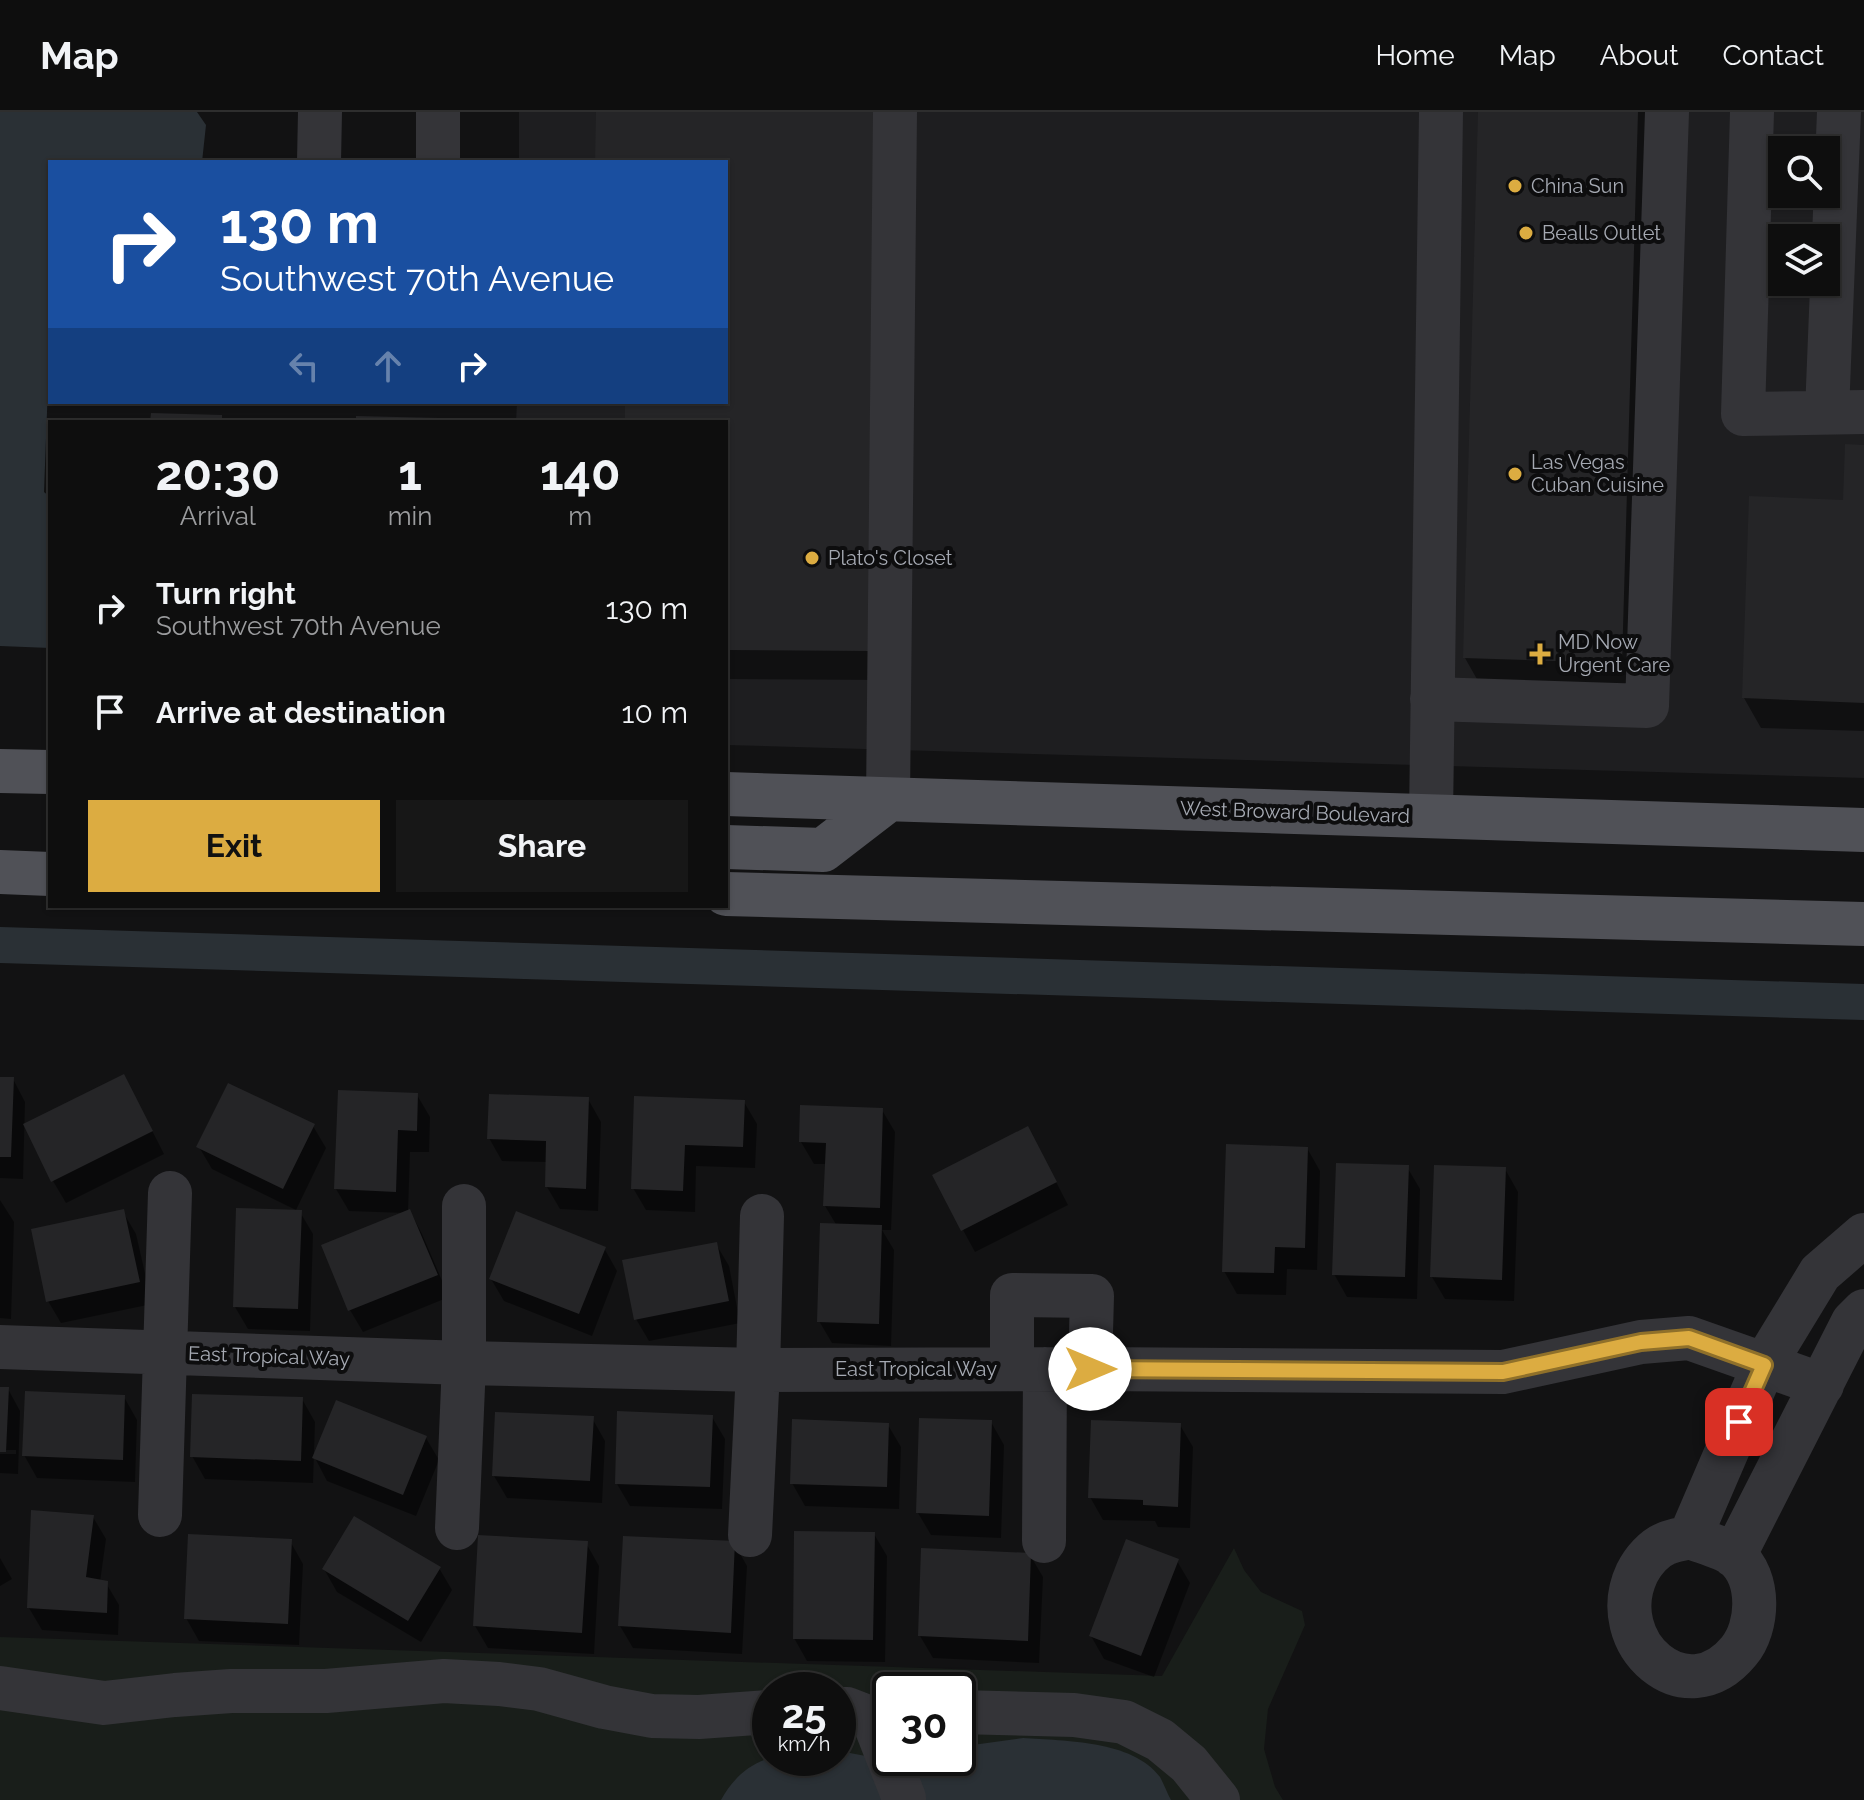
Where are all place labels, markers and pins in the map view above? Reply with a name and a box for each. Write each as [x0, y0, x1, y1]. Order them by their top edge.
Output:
place label: China Sun [1531, 174, 1624, 198]
marker: China Sun [1506, 177, 1524, 195]
place label: Bealls Outlet [1542, 221, 1661, 245]
marker: Bealls Outlet [1517, 224, 1535, 242]
place label: Las Vegas Cuban Cuisine [1531, 450, 1664, 497]
marker: Las Vegas Cuban Cuisine [1506, 465, 1524, 483]
place label: Plato's Closet [828, 546, 953, 570]
marker: Plato's Closet [803, 549, 821, 567]
place label: MD Now Urgent Care [1558, 630, 1671, 677]
marker: MD Now Urgent Care [1529, 643, 1551, 665]
pin [1705, 1388, 1773, 1456]

